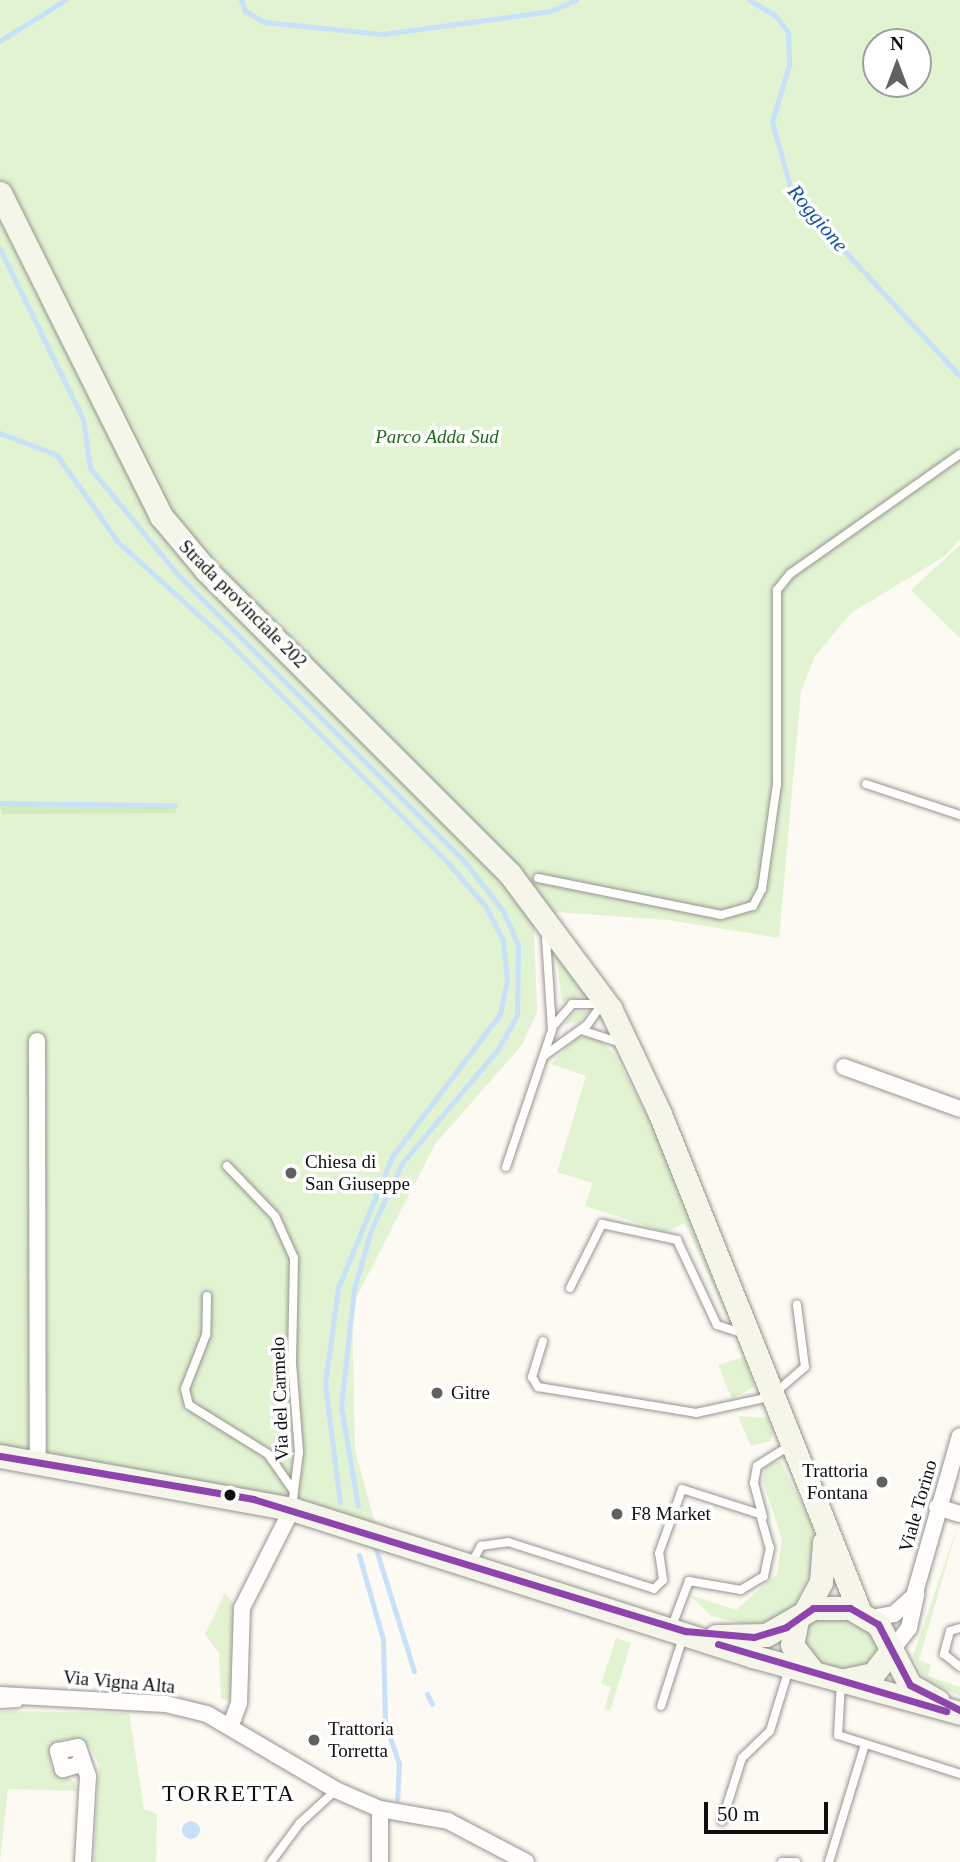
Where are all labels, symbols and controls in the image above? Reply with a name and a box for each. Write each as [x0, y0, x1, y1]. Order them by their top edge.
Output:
north arrow [862, 28, 932, 98]
text: N [890, 33, 904, 54]
water label: Roggione [782, 179, 854, 257]
park label: Parco Adda Sud [375, 426, 499, 448]
street label: Strada provinciale 202 [174, 535, 312, 673]
place label: Chiesa di San Giuseppe [305, 1151, 410, 1195]
marker: Chiesa di San Giuseppe [283, 1165, 299, 1181]
street label: Via del Carmelo [266, 1336, 294, 1462]
place label: Gitre [451, 1382, 490, 1404]
marker: Gitre [429, 1385, 445, 1401]
street label: Viale Torino [894, 1457, 942, 1555]
place label: Trattoria Fontana [802, 1460, 868, 1504]
marker: Trattoria Fontana [874, 1474, 890, 1490]
unlabelled marker [223, 1488, 237, 1502]
place label: F8 Market [631, 1503, 711, 1525]
marker: F8 Market [609, 1506, 625, 1522]
street label: Via Vigna Alta [61, 1666, 177, 1698]
place label: Trattoria Torretta [328, 1718, 394, 1762]
marker: Trattoria Torretta [306, 1732, 322, 1748]
district label: TORRETTA [163, 1780, 295, 1808]
scale bar [708, 1788, 832, 1832]
text: 50 m [717, 1802, 760, 1826]

